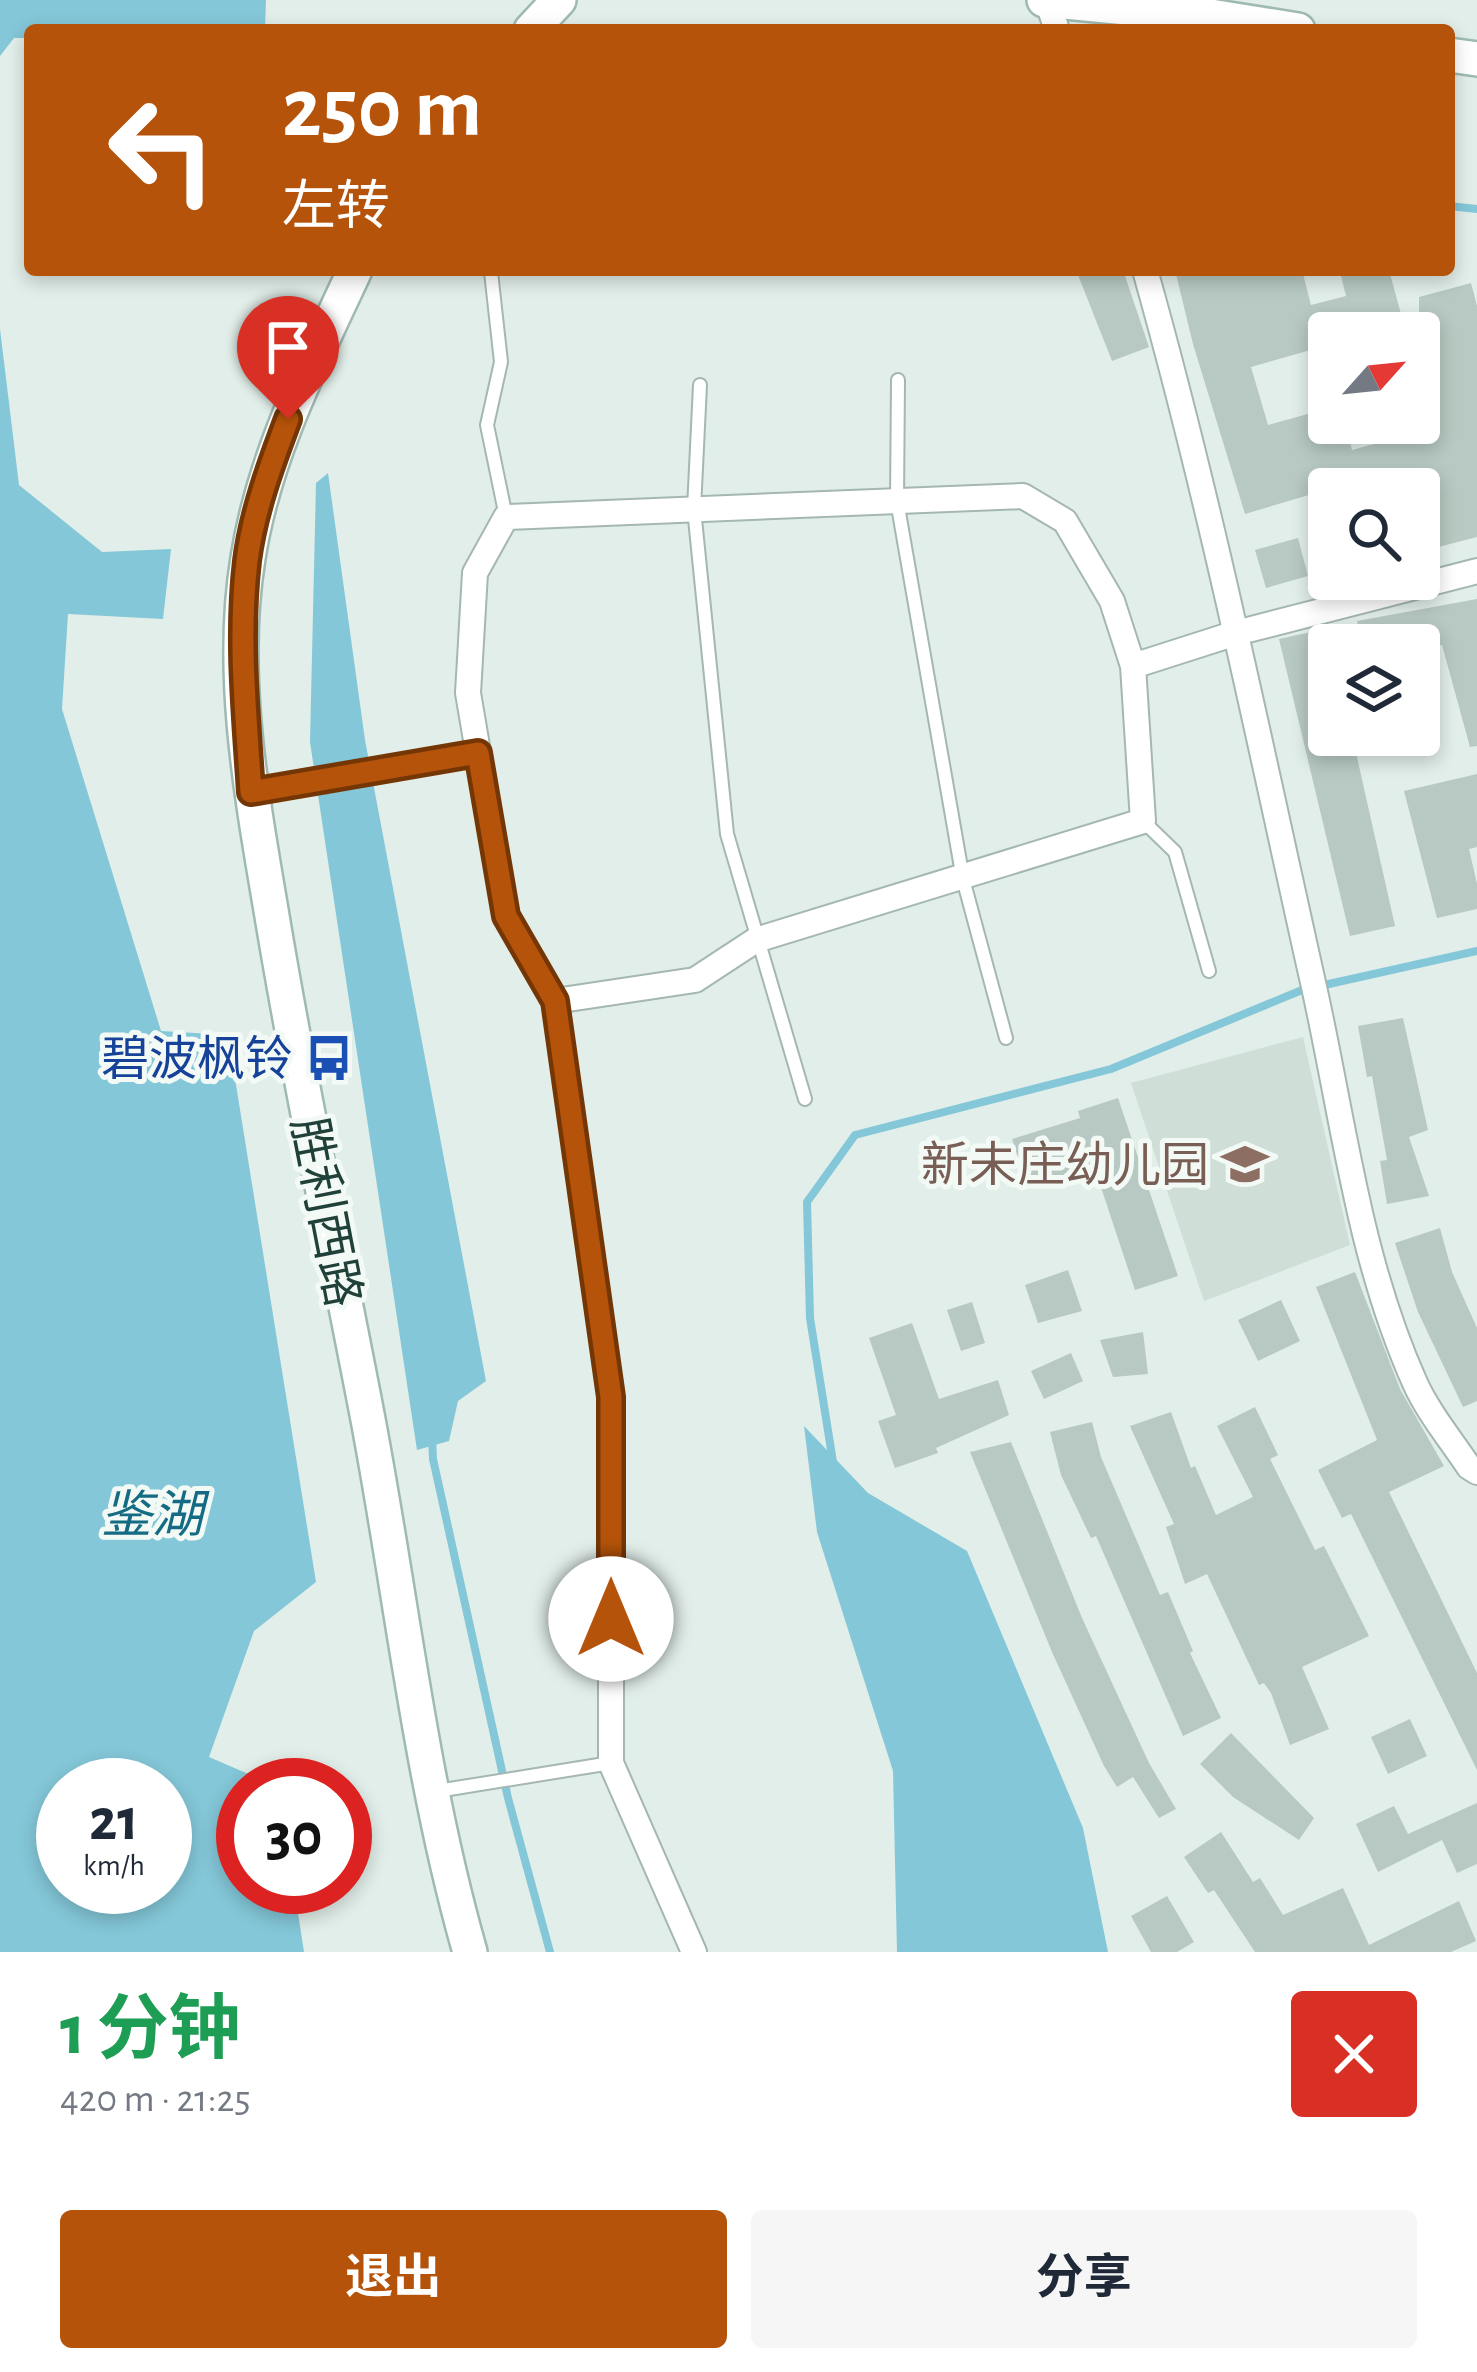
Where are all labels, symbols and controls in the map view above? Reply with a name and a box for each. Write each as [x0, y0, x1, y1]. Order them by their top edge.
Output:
text: 250 m [282, 68, 482, 152]
icon: left [84, 72, 240, 228]
text: 左转 [282, 181, 390, 235]
pin [237, 296, 339, 419]
north arrow [1308, 312, 1440, 444]
map controls [1308, 312, 1440, 756]
icon: arrive [255, 314, 321, 380]
button: search [1308, 468, 1440, 600]
button: layers [1308, 624, 1440, 756]
bus stop icon: 碧波枫铃 [304, 1033, 354, 1083]
place label: 碧波枫铃 [101, 1034, 293, 1085]
street label: 胜利西路 [282, 1113, 369, 1311]
school or university icon: 新未庄幼儿园 [1220, 1139, 1270, 1189]
place label: 新未庄幼儿园 [921, 1140, 1209, 1191]
water label: 鉴湖 [101, 1489, 210, 1542]
position arrow [548, 1556, 674, 1682]
speed limit sign: 30 [216, 1758, 372, 1914]
text: 21 [89, 1791, 139, 1851]
text: km/h [83, 1851, 145, 1881]
button: close [1291, 1991, 1417, 2117]
text: 1 分钟 [60, 1995, 241, 2067]
text: 420 m · 21:25 [60, 2080, 251, 2119]
button: 退出 [60, 2210, 727, 2348]
button: 分享 [751, 2210, 1417, 2348]

